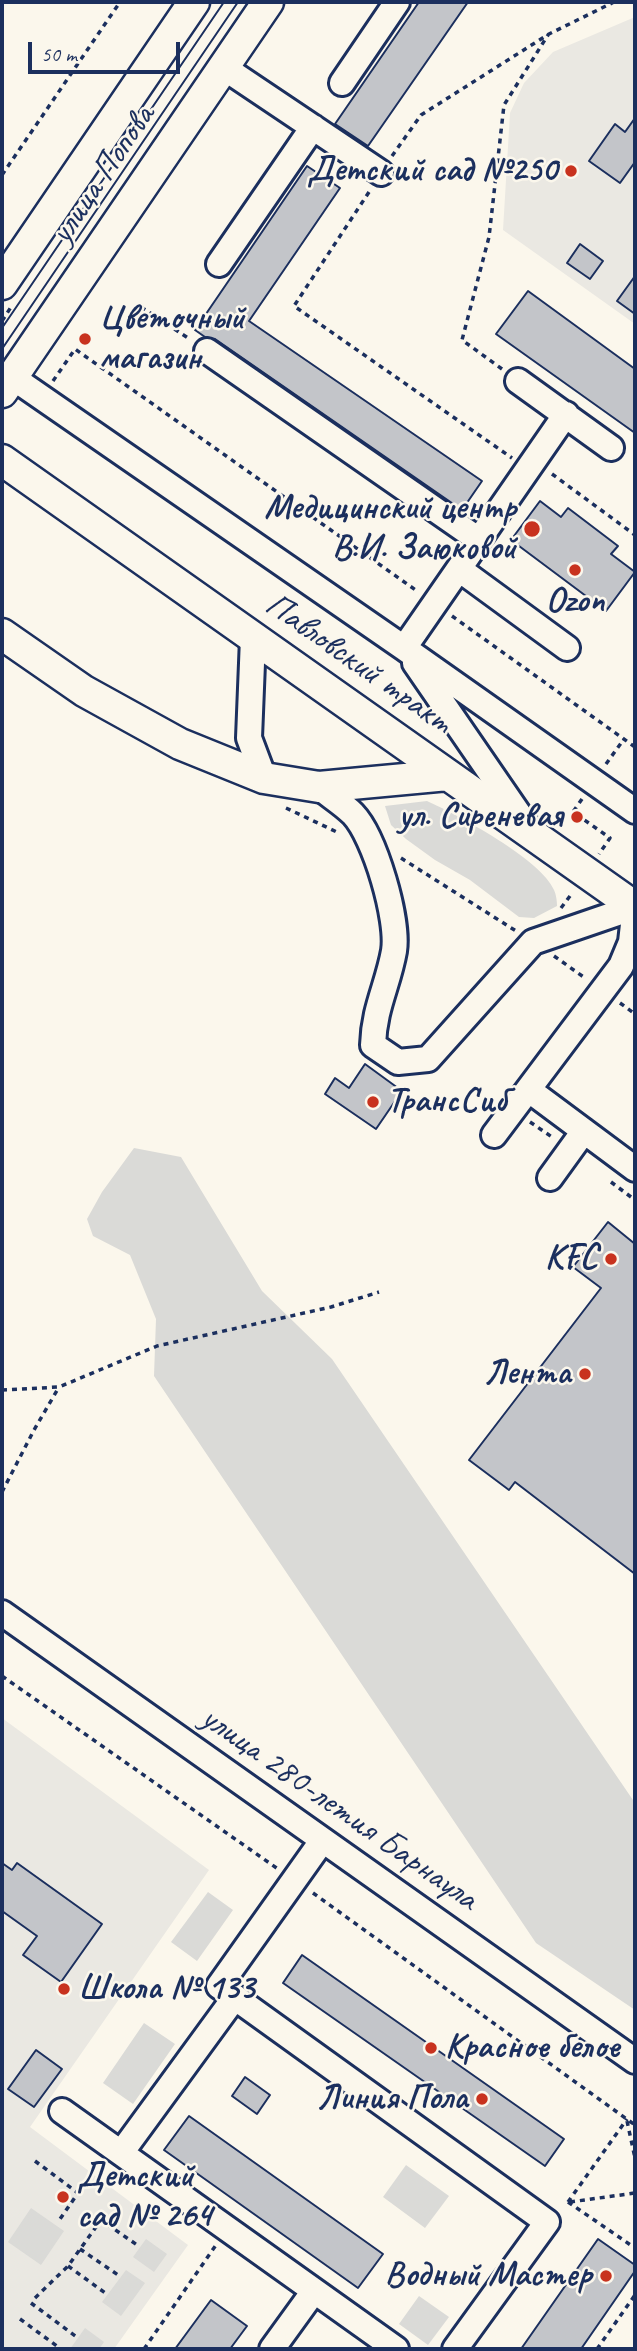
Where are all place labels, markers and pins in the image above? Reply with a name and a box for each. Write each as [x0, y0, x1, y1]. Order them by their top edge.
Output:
place label: Детский сад №250 [307, 150, 557, 192]
marker: Детский сад №250 [563, 163, 579, 179]
place label: Цветочный магазин [99, 298, 245, 380]
marker: Цветочный магазин [77, 331, 93, 347]
place label: Медицинский центр В.И. Заюковой [264, 488, 516, 570]
marker: Медицинский центр В.И. Заюковой [522, 519, 542, 539]
marker: Ozon [567, 562, 583, 578]
place label: Ozon [546, 581, 604, 623]
place label: ул. Сиреневая [398, 796, 563, 838]
marker: ул. Сиреневая [569, 809, 585, 825]
place label: ТрансСиб [387, 1081, 507, 1123]
marker: ТрансСиб [365, 1094, 381, 1110]
place label: KFC [545, 1238, 597, 1280]
marker: KFC [603, 1251, 619, 1267]
place label: Лента [483, 1353, 571, 1395]
marker: Лента [577, 1366, 593, 1382]
place label: Школа № 133 [78, 1968, 255, 2010]
marker: Школа № 133 [56, 1981, 72, 1997]
place label: Красное белое [445, 2027, 620, 2069]
marker: Красное белое [423, 2040, 439, 2056]
place label: Линия Пола [316, 2078, 468, 2120]
marker: Линия Пола [474, 2091, 490, 2107]
place label: Детский сад № 264 [77, 2156, 212, 2238]
marker: Детский сад № 264 [55, 2189, 71, 2205]
place label: Водный Мастер [385, 2255, 592, 2297]
marker: Водный Мастер [598, 2268, 614, 2284]

